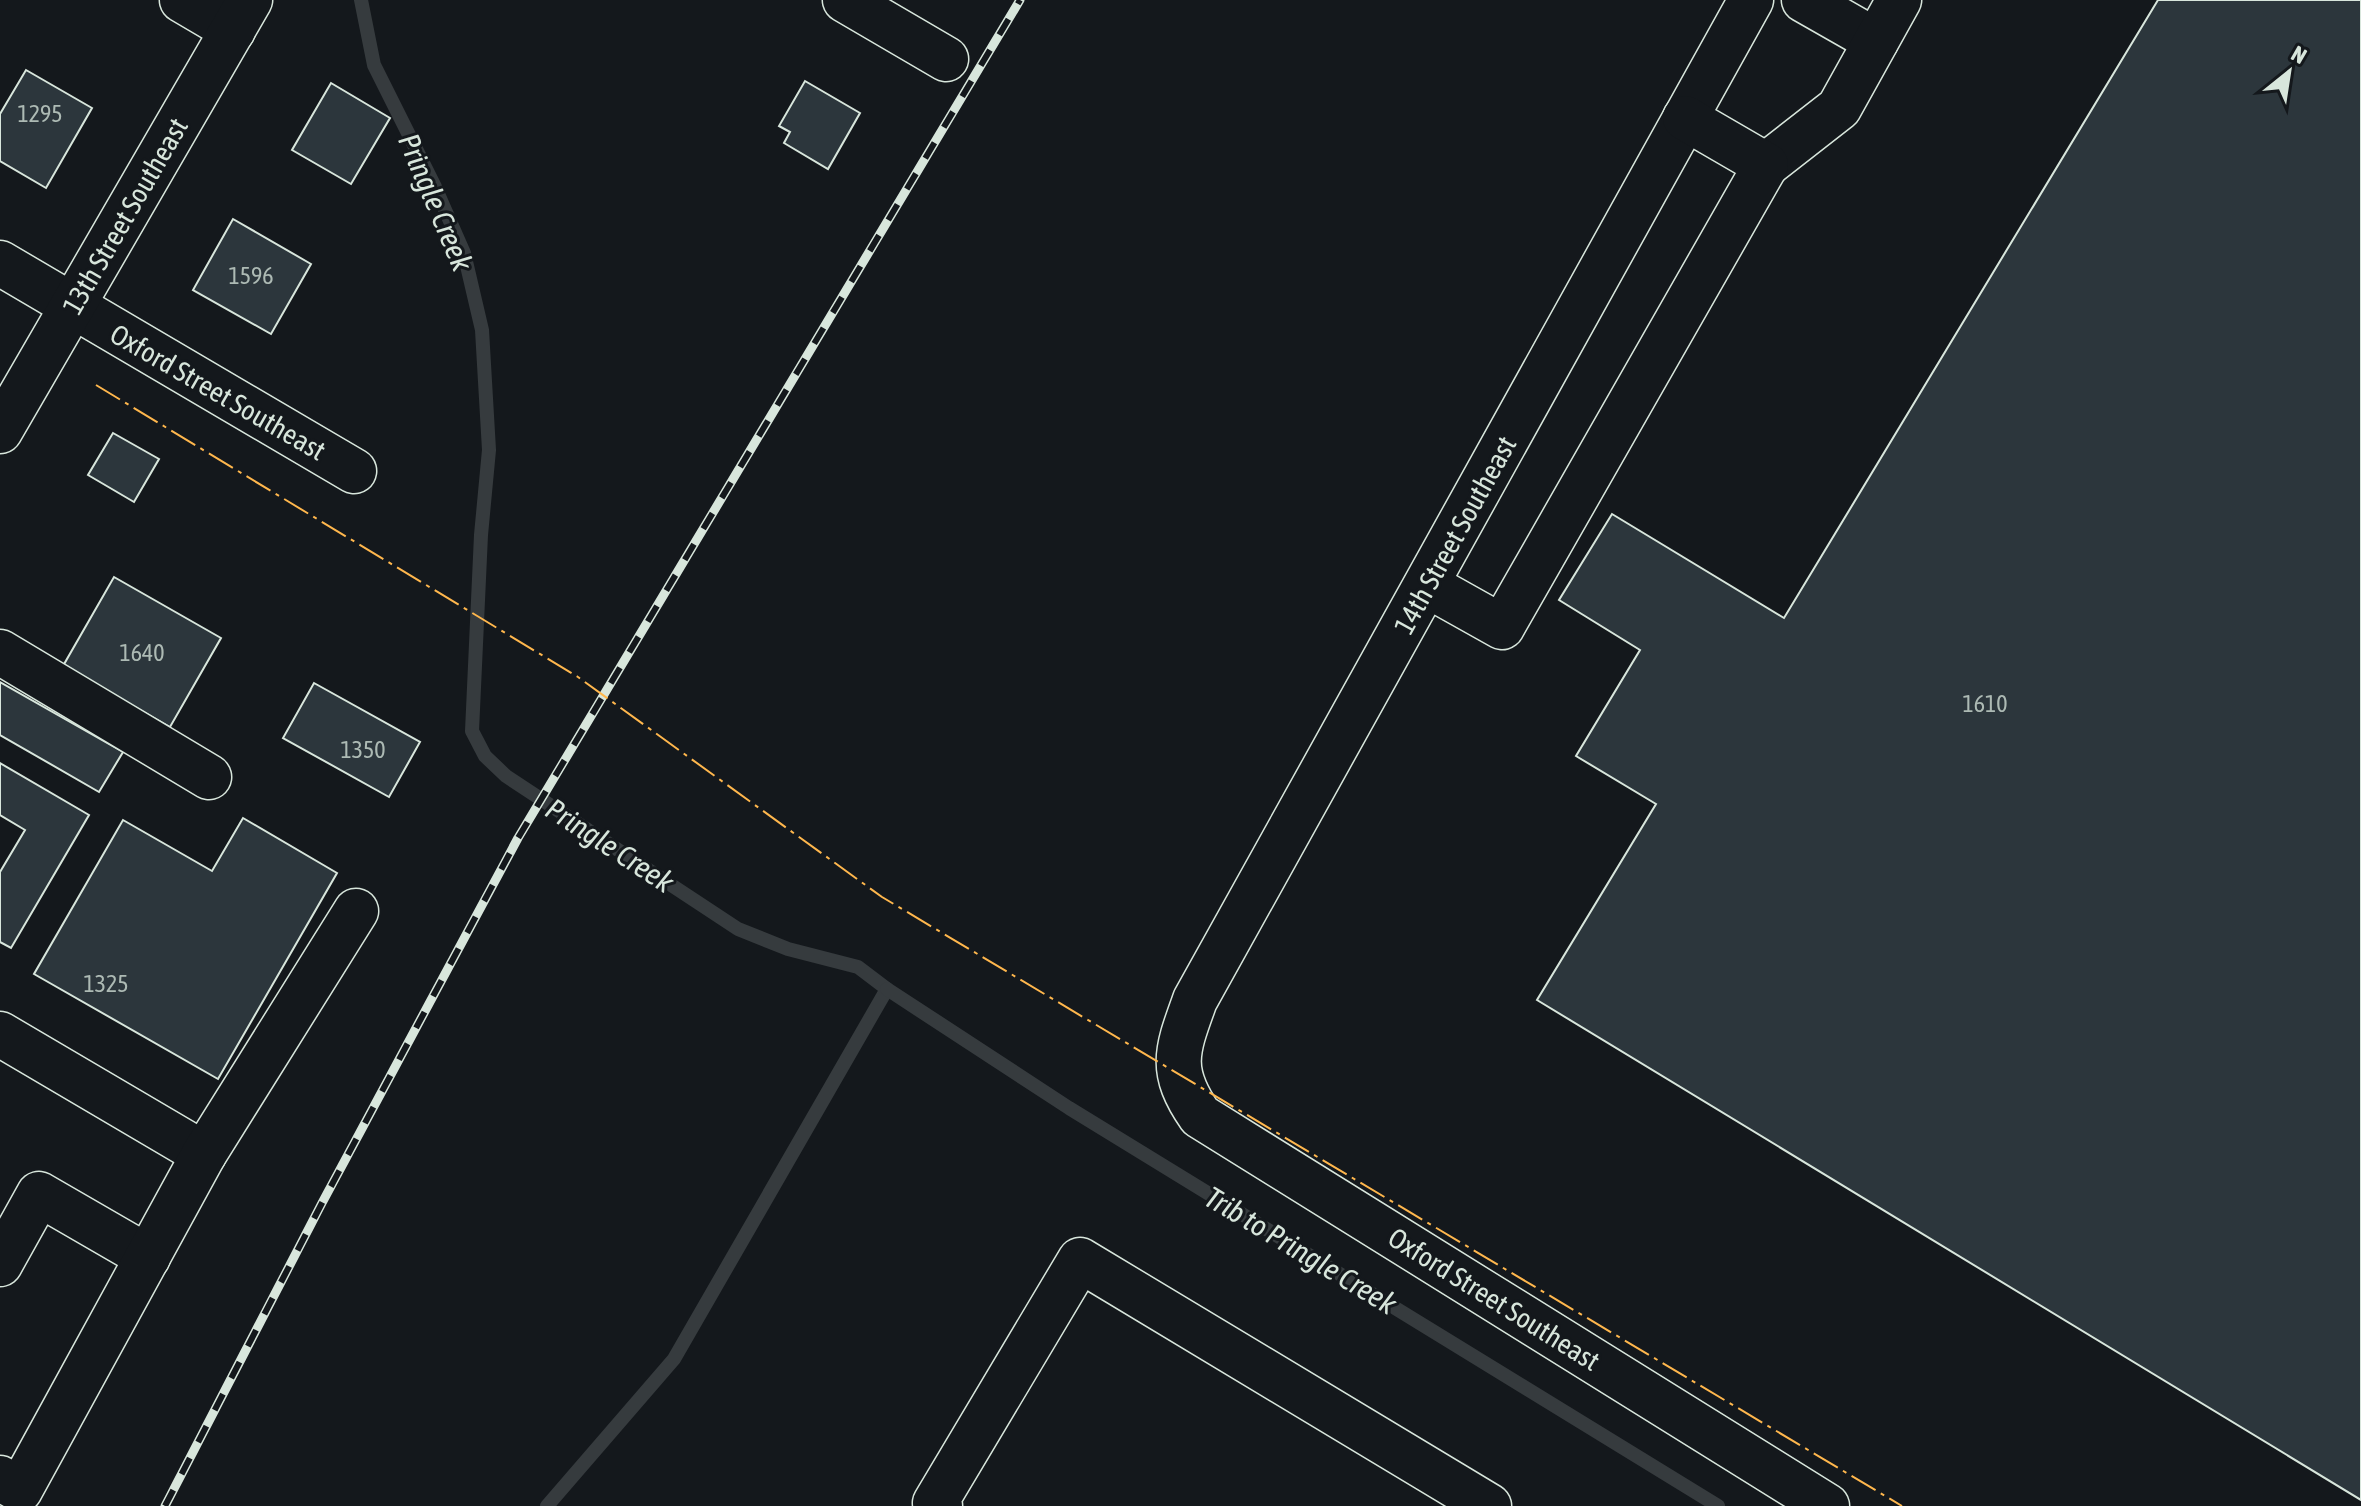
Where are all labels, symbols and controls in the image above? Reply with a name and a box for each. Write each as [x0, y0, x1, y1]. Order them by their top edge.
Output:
north arrow [2249, 32, 2329, 112]
text: N [2287, 40, 2311, 69]
house number: 1295 [17, 100, 63, 127]
street label: 13th Street Southeast [56, 112, 194, 320]
water label: Pringle Creek [392, 128, 480, 276]
house number: 1596 [228, 262, 274, 289]
street label: Oxford Street Southeast [105, 317, 331, 467]
street label: 14th Street Southeast [1387, 431, 1523, 639]
house number: 1640 [119, 639, 165, 666]
house number: 1610 [1962, 690, 2008, 717]
house number: 1350 [340, 736, 386, 763]
water label: Pringle Creek [540, 791, 681, 899]
house number: 1325 [83, 970, 129, 997]
water label: Trib to Pringle Creek [1199, 1179, 1404, 1321]
street label: Oxford Street Southeast [1382, 1221, 1606, 1377]

